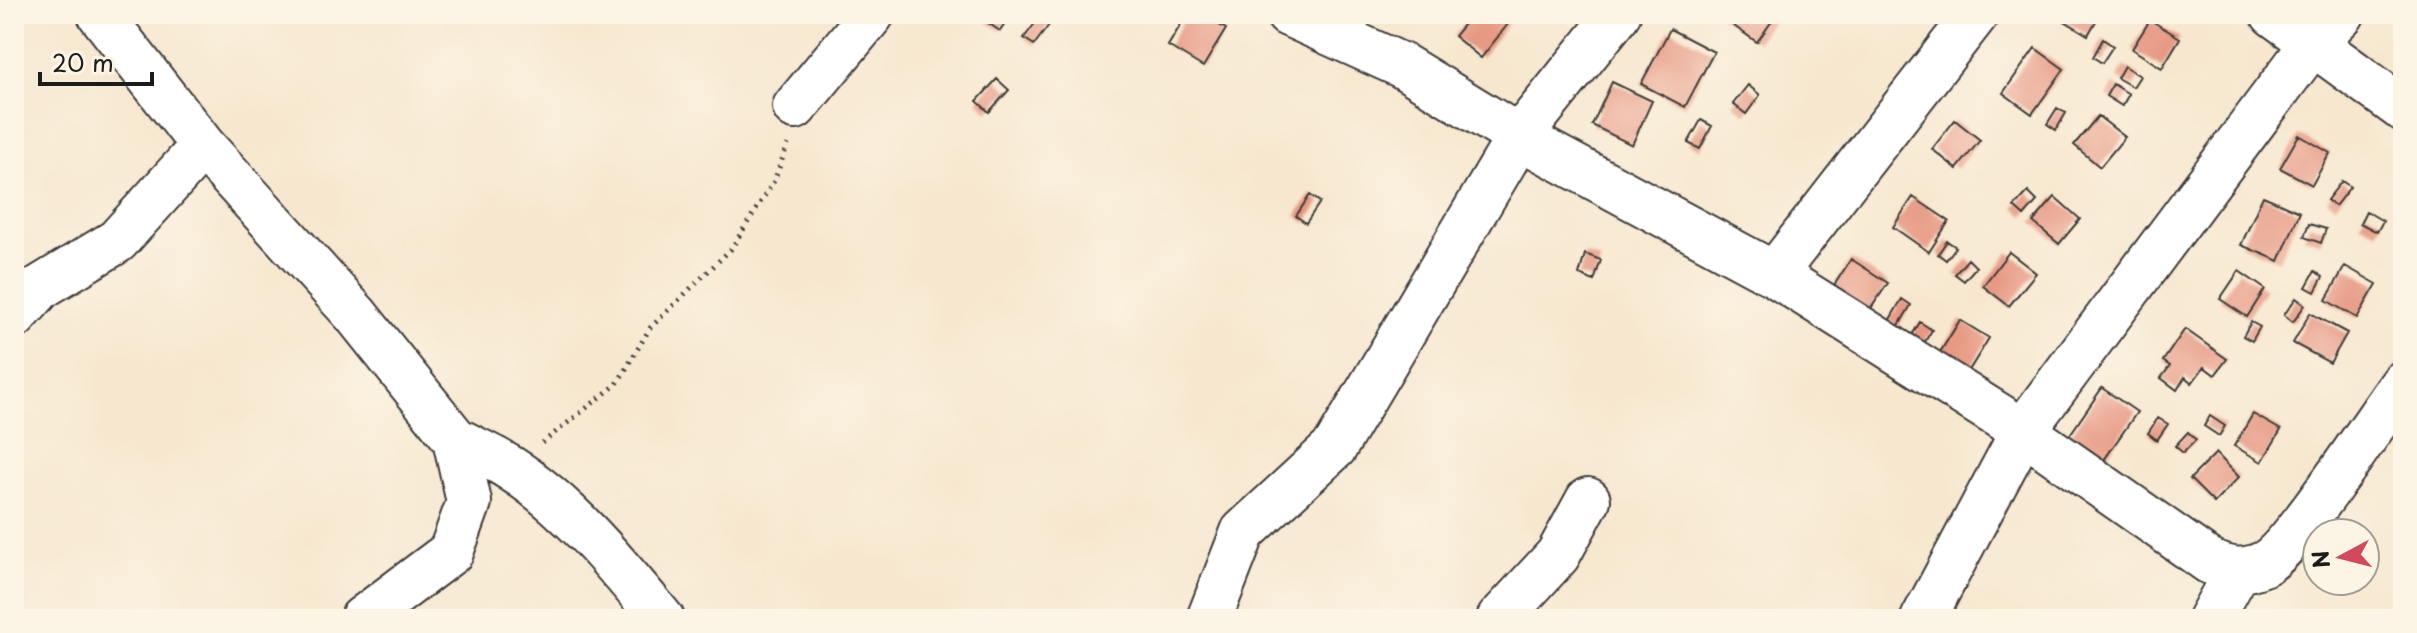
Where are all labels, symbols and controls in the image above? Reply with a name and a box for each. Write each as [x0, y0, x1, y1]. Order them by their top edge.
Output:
scale bar [40, 36, 152, 86]
text: 20 m [52, 44, 114, 80]
north arrow [2301, 517, 2381, 597]
text: N [2302, 549, 2337, 570]

